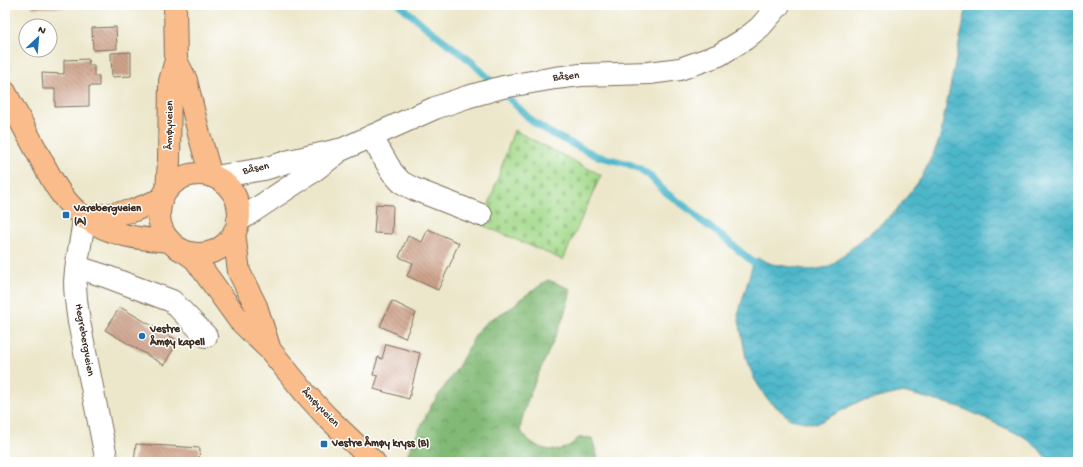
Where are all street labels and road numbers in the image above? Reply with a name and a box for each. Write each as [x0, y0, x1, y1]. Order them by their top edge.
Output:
street label: Båsen [551, 69, 581, 84]
street label: Åmøyveien [162, 99, 176, 150]
street label: Båsen [241, 159, 271, 178]
street label: Hegrebergveien [72, 303, 96, 378]
street label: Åmøyveien [299, 385, 343, 430]

